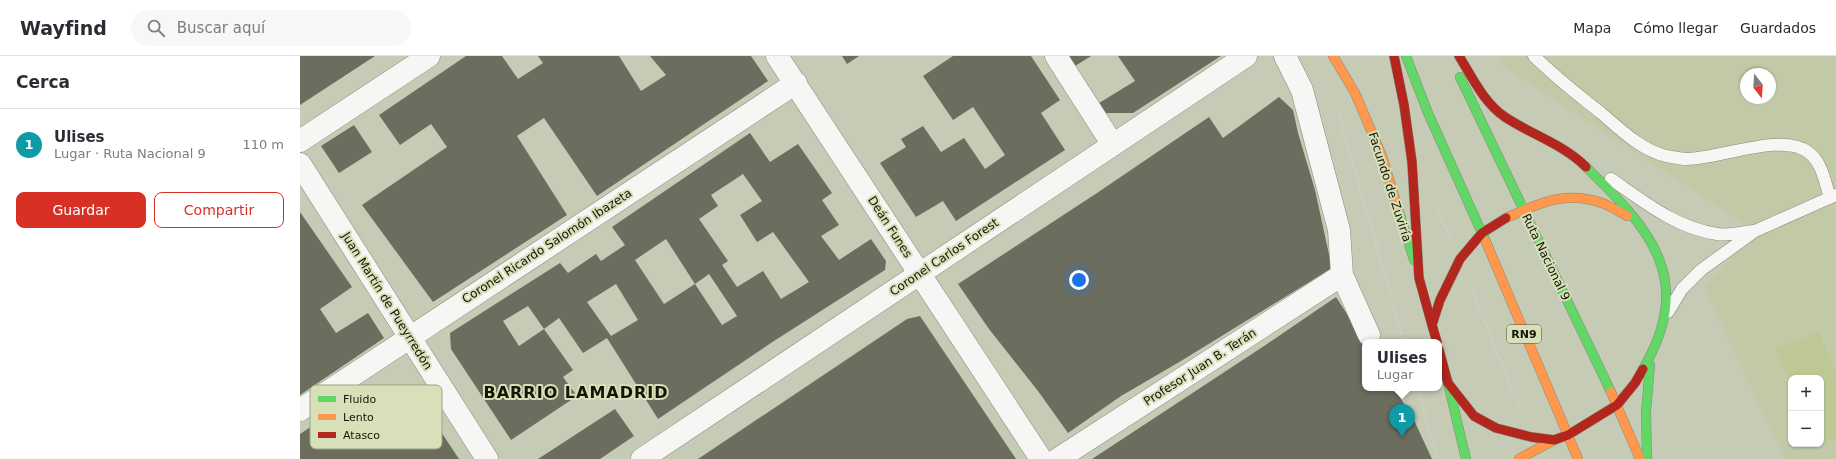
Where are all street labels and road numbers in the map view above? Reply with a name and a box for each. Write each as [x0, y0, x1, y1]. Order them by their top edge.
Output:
street label: Facundo de Zuviría [1366, 130, 1414, 244]
street label: Coronel Ricardo Salomón Ibazeta [460, 186, 634, 306]
street label: Deán Funes [865, 194, 915, 260]
street label: Ruta Nacional 9 [1519, 211, 1573, 303]
street label: Coronel Carlos Forest [887, 215, 1001, 299]
street label: Juan Martín de Pueyrredón [338, 229, 435, 372]
street label: Profesor Juan B. Terán [1141, 325, 1259, 409]
road number: RN9 [1507, 325, 1541, 343]

